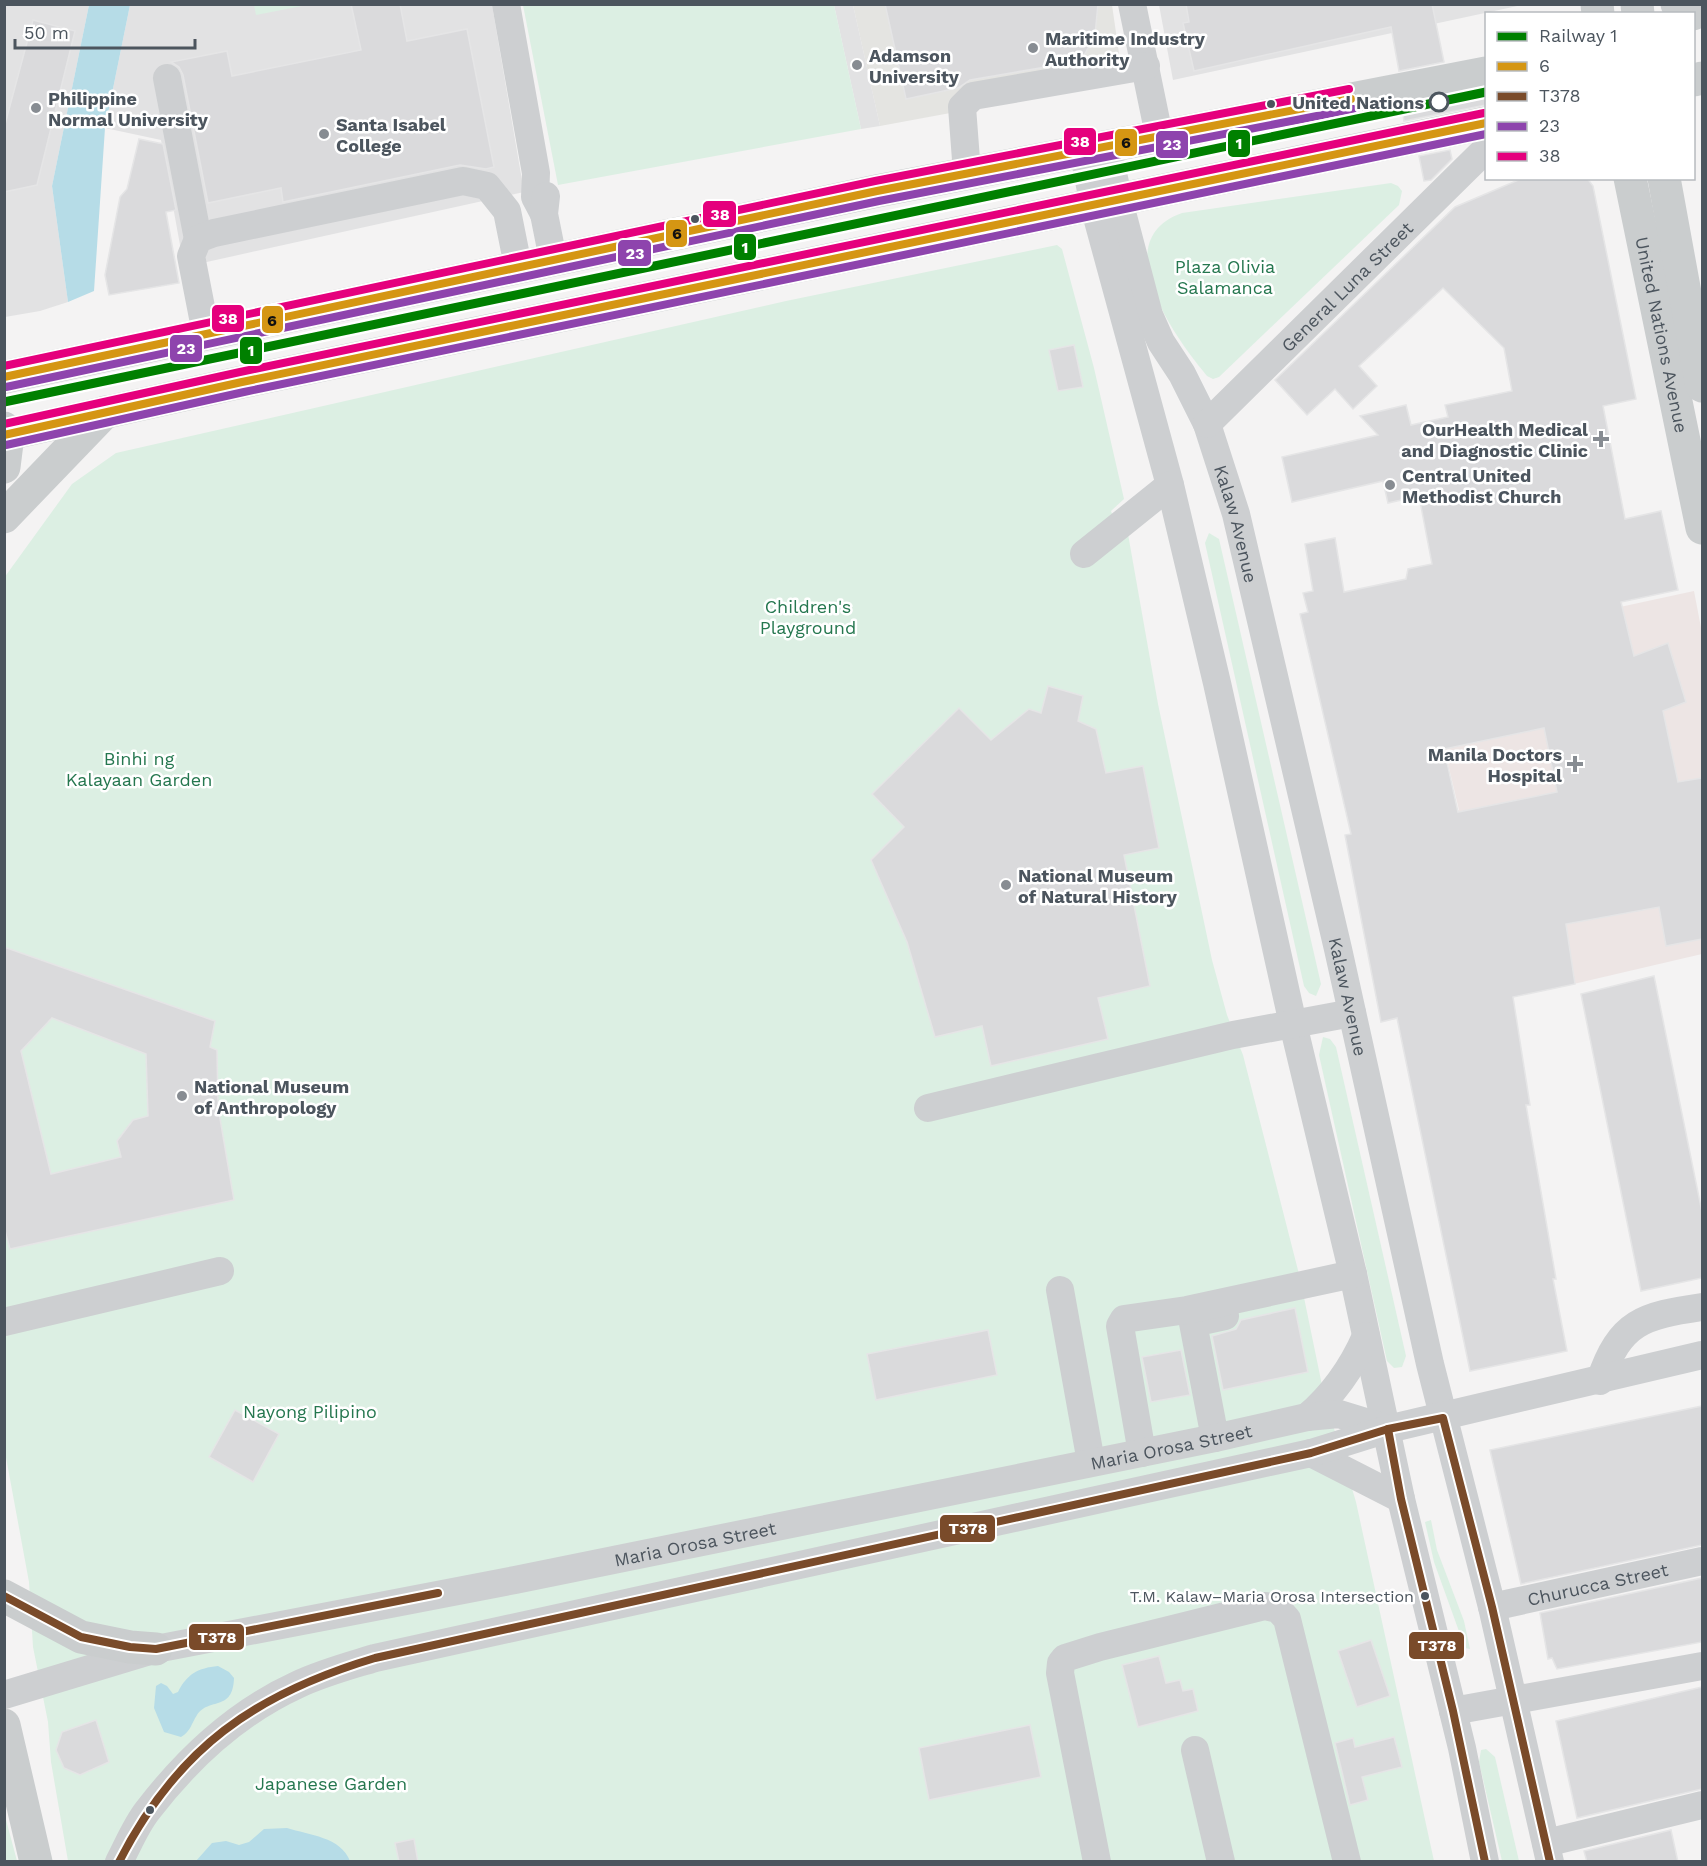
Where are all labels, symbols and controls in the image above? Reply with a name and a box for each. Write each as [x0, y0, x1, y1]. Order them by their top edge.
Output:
scale bar [15, 12, 195, 50]
legend [1485, 12, 1695, 180]
text: 50 m [24, 22, 69, 43]
text: Railway 1 [1539, 25, 1617, 46]
place label: Maritime Industry Authority [1045, 28, 1206, 70]
marker: Maritime Industry Authority [1026, 41, 1040, 55]
place label: Adamson University [869, 45, 960, 87]
text: 6 [1539, 55, 1550, 76]
marker: Adamson University [850, 58, 864, 72]
text: T378 [1539, 85, 1580, 106]
place label: Philippine Normal University [48, 88, 209, 130]
place label: United Nations [1292, 92, 1424, 113]
marker: United Nations [1429, 92, 1449, 112]
unlabelled marker [1265, 98, 1277, 110]
marker: Philippine Normal University [29, 101, 43, 115]
place label: Santa Isabel College [336, 114, 446, 156]
text: 23 [1539, 115, 1560, 136]
marker: Santa Isabel College [317, 127, 331, 141]
line badge: 38 [1063, 127, 1097, 156]
line badge: 6 [1114, 128, 1138, 157]
line badge: 1 [1227, 129, 1251, 158]
line badge: 23 [1155, 130, 1189, 159]
text: 38 [1070, 132, 1090, 151]
text: 6 [1121, 133, 1131, 152]
text: 1 [1236, 134, 1242, 153]
text: 23 [1162, 135, 1182, 154]
text: 38 [1539, 145, 1561, 166]
line badge: 38 [702, 200, 737, 228]
text: 38 [710, 205, 730, 224]
unlabelled marker [689, 213, 701, 225]
street label: General Luna Street [1276, 217, 1417, 356]
line badge: 6 [665, 219, 688, 248]
text: 6 [672, 224, 682, 243]
line badge: 1 [733, 233, 757, 261]
street label: United Nations Avenue [1632, 235, 1693, 435]
text: 1 [742, 238, 748, 257]
line badge: 23 [617, 239, 652, 267]
text: 23 [625, 244, 645, 263]
park label: Plaza Olivia Salamanca [1175, 256, 1275, 298]
line badge: 38 [211, 304, 245, 333]
line badge: 6 [261, 305, 284, 334]
text: 38 [218, 309, 238, 328]
text: 6 [267, 311, 277, 330]
line badge: 23 [169, 334, 203, 363]
line badge: 1 [239, 336, 263, 365]
text: 23 [176, 339, 196, 358]
text: 1 [248, 341, 254, 360]
place label: OurHealth Medical and Diagnostic Clinic [1401, 419, 1588, 461]
marker: OurHealth Medical and Diagnostic Clinic [1592, 430, 1610, 448]
street label: Kalaw Avenue [1210, 462, 1262, 585]
place label: Central United Methodist Church [1402, 465, 1561, 507]
marker: Central United Methodist Church [1383, 478, 1397, 492]
park label: Children's Playground [760, 596, 856, 638]
place label: Manila Doctors Hospital [1428, 744, 1562, 786]
park label: Binhi ng Kalayaan Garden [66, 748, 212, 790]
marker: Manila Doctors Hospital [1566, 755, 1584, 773]
place label: National Museum of Natural History [1018, 865, 1178, 907]
marker: National Museum of Natural History [999, 878, 1013, 892]
street label: Kalaw Avenue [1325, 935, 1372, 1058]
place label: National Museum of Anthropology [194, 1076, 349, 1118]
marker: National Museum of Anthropology [175, 1089, 189, 1103]
park label: Nayong Pilipino [243, 1401, 377, 1422]
street label: Maria Orosa Street [1089, 1419, 1254, 1474]
line badge: T378 [939, 1514, 996, 1543]
street label: Maria Orosa Street [612, 1517, 778, 1570]
text: T378 [949, 1519, 987, 1538]
street label: Churucca Street [1525, 1558, 1670, 1609]
place label: T.M. Kalaw–Maria Orosa Intersection [1130, 1587, 1414, 1606]
marker: T.M. Kalaw–Maria Orosa Intersection [1419, 1590, 1431, 1602]
line badge: T378 [188, 1623, 245, 1651]
text: T378 [198, 1628, 236, 1647]
line badge: T378 [1408, 1631, 1465, 1660]
text: T378 [1418, 1636, 1456, 1655]
park label: Japanese Garden [255, 1773, 407, 1794]
unlabelled marker [144, 1804, 156, 1816]

